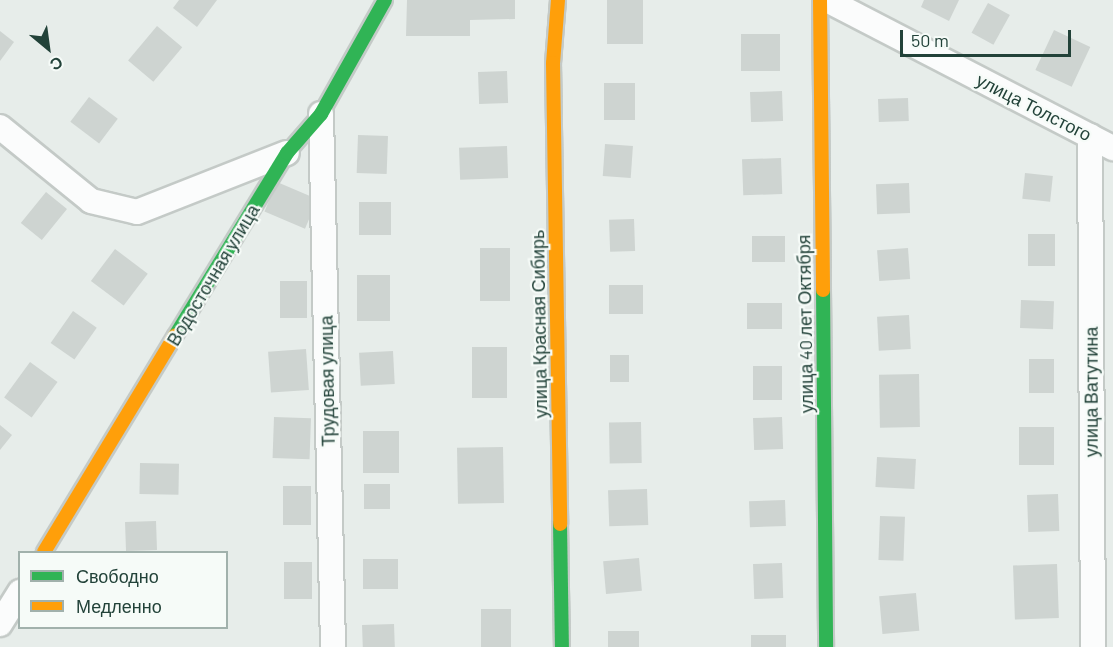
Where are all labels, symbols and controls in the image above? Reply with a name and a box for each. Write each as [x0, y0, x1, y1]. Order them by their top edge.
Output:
north arrow [18, 18, 78, 78]
scale bar [903, 18, 1074, 56]
text: 50 m [911, 29, 949, 51]
text: С [47, 53, 67, 75]
street label: улица Толстого [973, 69, 1095, 145]
street label: Водосточная улица [162, 200, 264, 350]
street label: улица Красная Сибирь [527, 229, 551, 419]
street label: улица 40 лет Октября [793, 235, 817, 413]
street label: Трудовая улица [315, 315, 339, 447]
street label: улица Ватутина [1080, 327, 1102, 457]
legend [18, 551, 228, 629]
text: Свободно [76, 565, 159, 587]
text: Медленно [76, 595, 162, 617]

